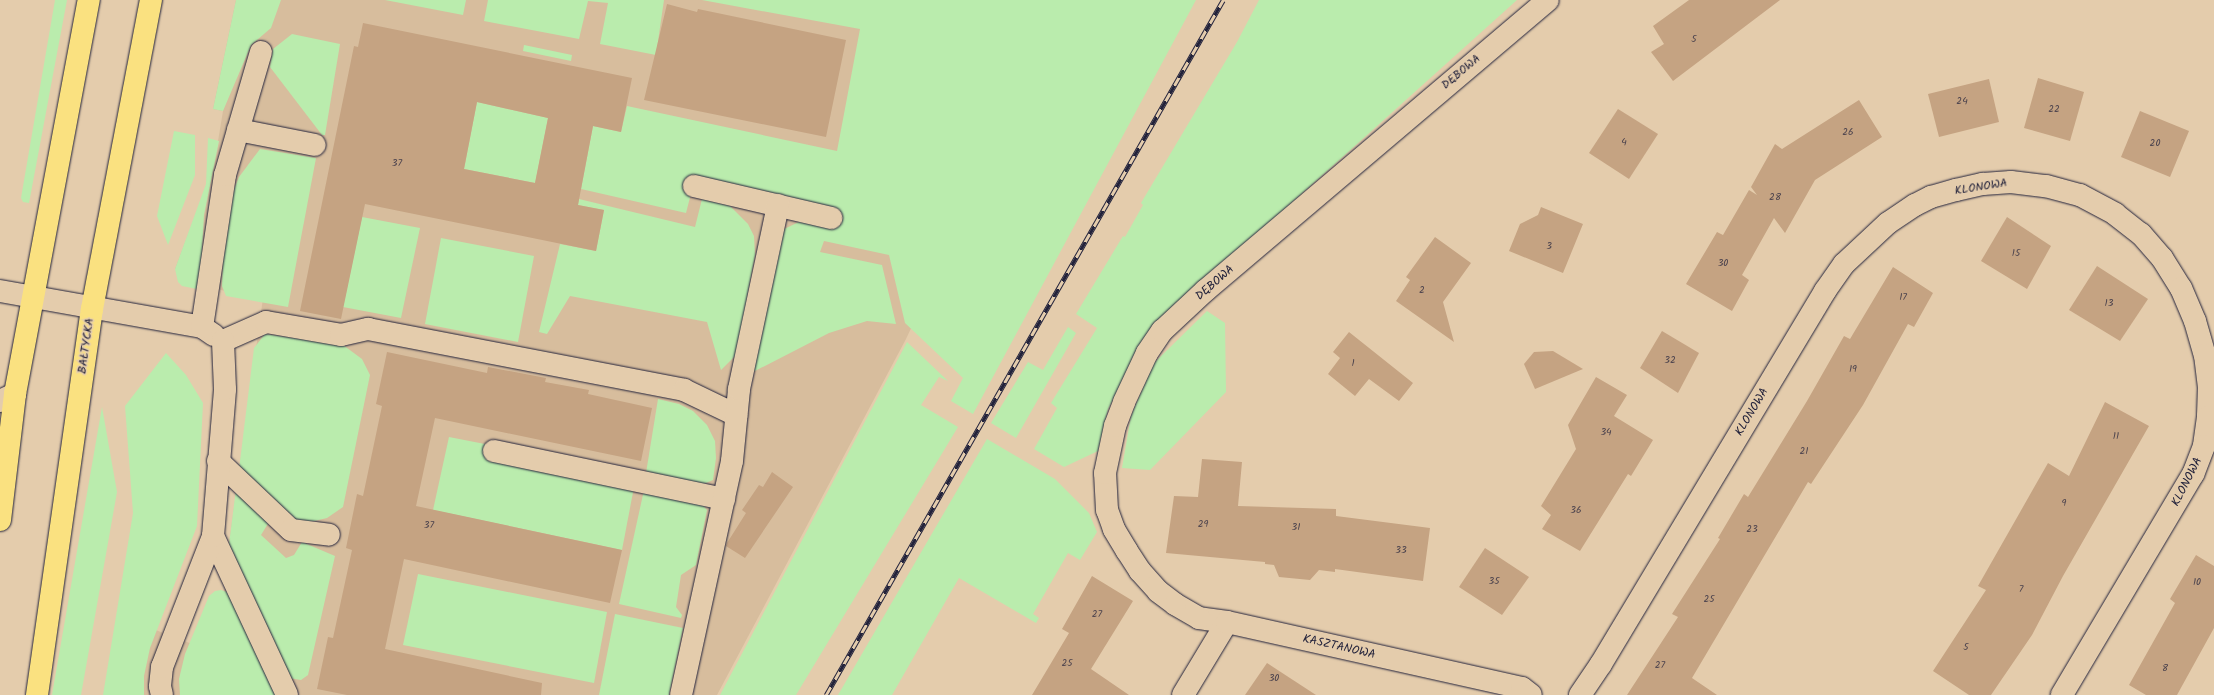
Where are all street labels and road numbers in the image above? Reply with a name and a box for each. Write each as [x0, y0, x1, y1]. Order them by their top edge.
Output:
street label: DĘBOWA [1439, 52, 1483, 92]
street label: KLONOWA [1954, 176, 2008, 198]
street label: DĘBOWA [1193, 262, 1237, 304]
street label: BAŁTYCKA [75, 317, 97, 375]
street label: KLONOWA [1732, 386, 1772, 438]
street label: KLONOWA [2169, 455, 2205, 509]
street label: KASZTANOWA [1301, 632, 1377, 662]

